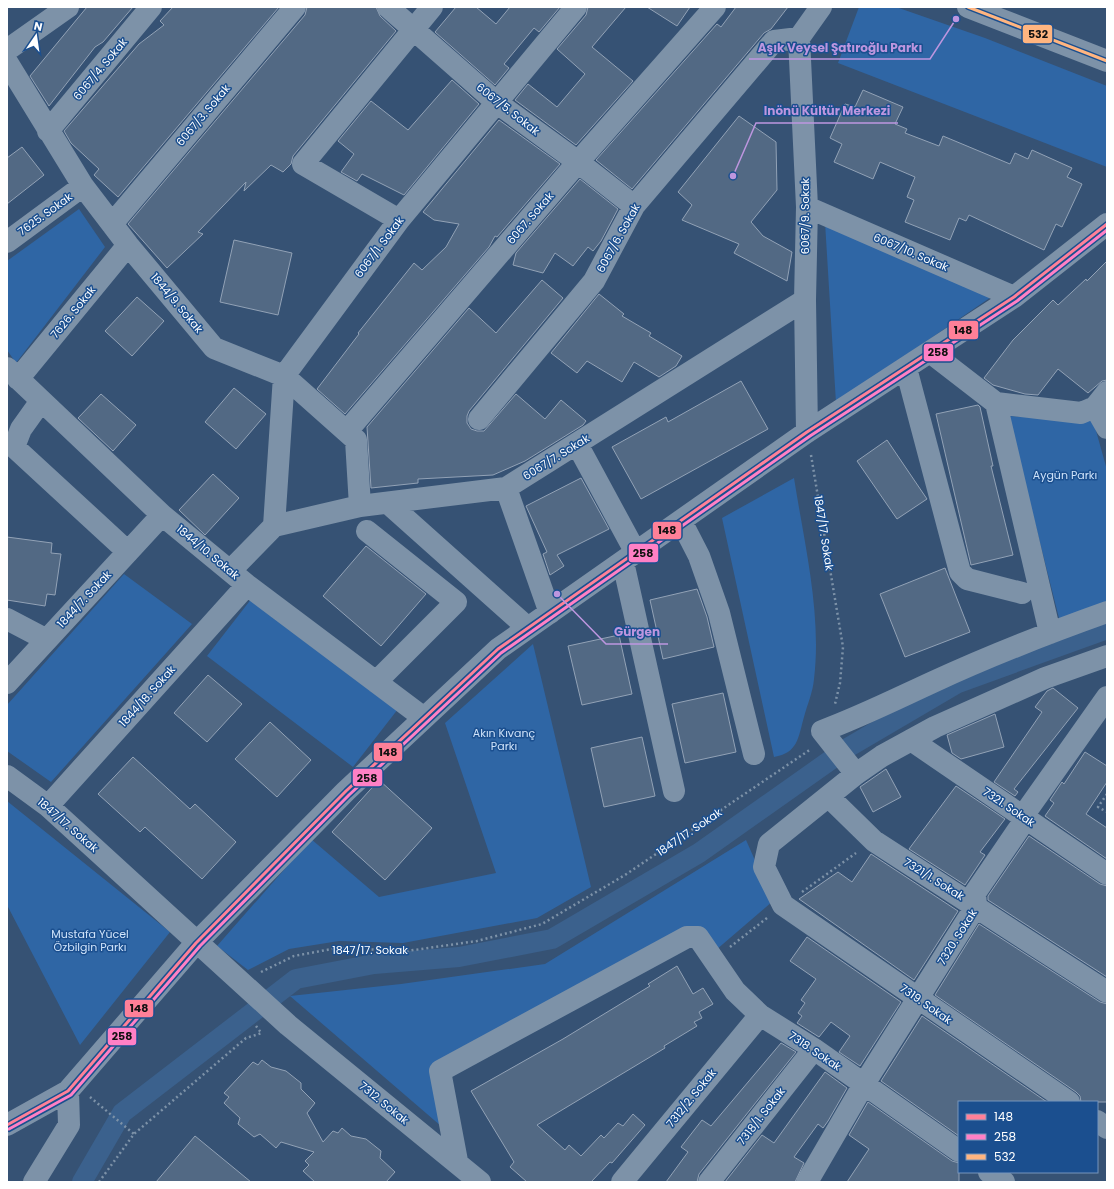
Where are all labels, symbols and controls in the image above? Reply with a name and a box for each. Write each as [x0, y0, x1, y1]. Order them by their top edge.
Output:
north arrow [16, 16, 56, 56]
text: N [32, 18, 44, 35]
line badge: 532 [1022, 24, 1053, 44]
text: 532 [1028, 26, 1048, 42]
street label: 6067/4. Sokak [69, 34, 131, 103]
callout: Aşık Veysel Şatıroğlu Parkı [749, 35, 930, 59]
text: Aşık Veysel Şatıroğlu Parkı [758, 39, 922, 56]
street label: 6067/5. Sokak [473, 79, 543, 139]
street label: 6067/3. Sokak [172, 80, 234, 149]
callout: Inönü Kültür Merkezi [756, 99, 898, 123]
text: Inönü Kültür Merkezi [764, 102, 890, 119]
street label: 6067/9. Sokak [797, 177, 813, 254]
street label: 6067. Sokak [503, 188, 557, 248]
street label: 7625. Sokak [15, 189, 76, 239]
street label: 6067/6. Sokak [592, 200, 644, 275]
street label: 6067/1. Sokak [351, 213, 408, 281]
street label: 6067/10. Sokak [871, 229, 951, 275]
street label: 1844/9. Sokak [147, 270, 207, 337]
street label: 7626. Sokak [47, 282, 100, 342]
line badge: 148 [948, 320, 979, 340]
text: 148 [954, 322, 972, 338]
line badge: 258 [923, 343, 954, 362]
text: 258 [928, 344, 948, 360]
street label: 6067/7. Sokak [520, 430, 593, 484]
park label: Aygün Parkı [1033, 467, 1097, 483]
street label: 1847/17. Sokak [810, 494, 838, 572]
street label: 1844/10. Sokak [173, 521, 243, 583]
line badge: 148 [652, 521, 682, 540]
text: 148 [658, 522, 676, 538]
line badge: 258 [628, 543, 659, 563]
text: 258 [633, 545, 653, 561]
street label: 1844/7. Sokak [53, 567, 115, 631]
callout: Gürgen [606, 620, 668, 644]
text: Gürgen [614, 623, 660, 640]
street label: 1844/18. Sokak [115, 662, 179, 730]
park label: Akın Kıvanç Parkı [473, 725, 536, 754]
line badge: 148 [373, 742, 403, 762]
text: 148 [379, 744, 397, 760]
line badge: 258 [352, 768, 383, 787]
text: 258 [357, 770, 377, 786]
street label: 7321. Sokak [980, 784, 1039, 831]
street label: 1847/17. Sokak [34, 794, 102, 856]
street label: 1847/17. Sokak [653, 804, 725, 860]
street label: 7321/1. Sokak [901, 854, 968, 904]
street label: 7320. Sokak [933, 906, 981, 968]
park label: Mustafa Yücel Özbilgin Parkı [51, 926, 129, 955]
street label: 1847/17. Sokak [332, 942, 408, 958]
street label: 7319. Sokak [897, 980, 956, 1028]
line badge: 148 [124, 999, 154, 1018]
text: 148 [130, 1000, 148, 1016]
line badge: 258 [107, 1027, 137, 1046]
street label: 7318. Sokak [785, 1027, 845, 1075]
text: 258 [112, 1028, 132, 1044]
street label: 7312/2. Sokak [662, 1065, 720, 1131]
street label: 7312. Sokak [356, 1078, 413, 1128]
street label: 7318/1. Sokak [733, 1084, 789, 1148]
legend [958, 1101, 1098, 1173]
text: 148 [994, 1108, 1013, 1125]
text: 258 [994, 1128, 1016, 1145]
text: 532 [994, 1148, 1016, 1165]

